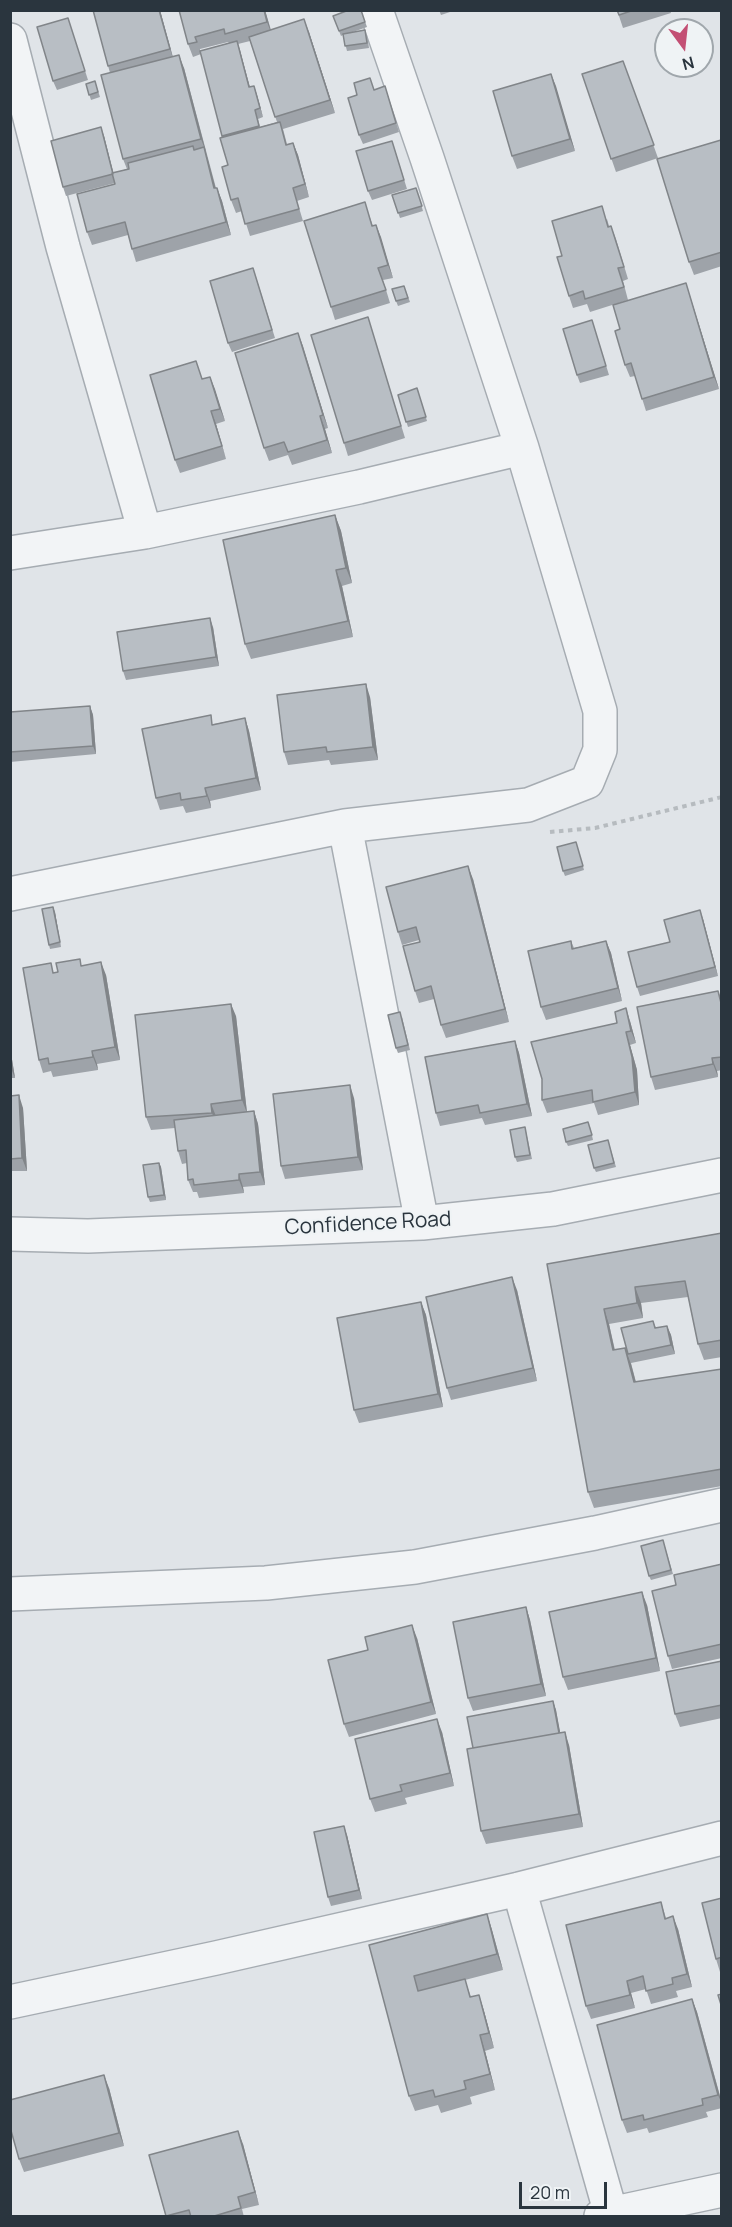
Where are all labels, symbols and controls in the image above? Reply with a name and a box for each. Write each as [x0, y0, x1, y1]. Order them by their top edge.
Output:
north arrow [654, 18, 714, 78]
text: N [680, 51, 697, 76]
street label: Confidence Road [284, 1207, 452, 1241]
scale bar [522, 2170, 610, 2208]
text: 20 m [530, 2180, 570, 2204]

